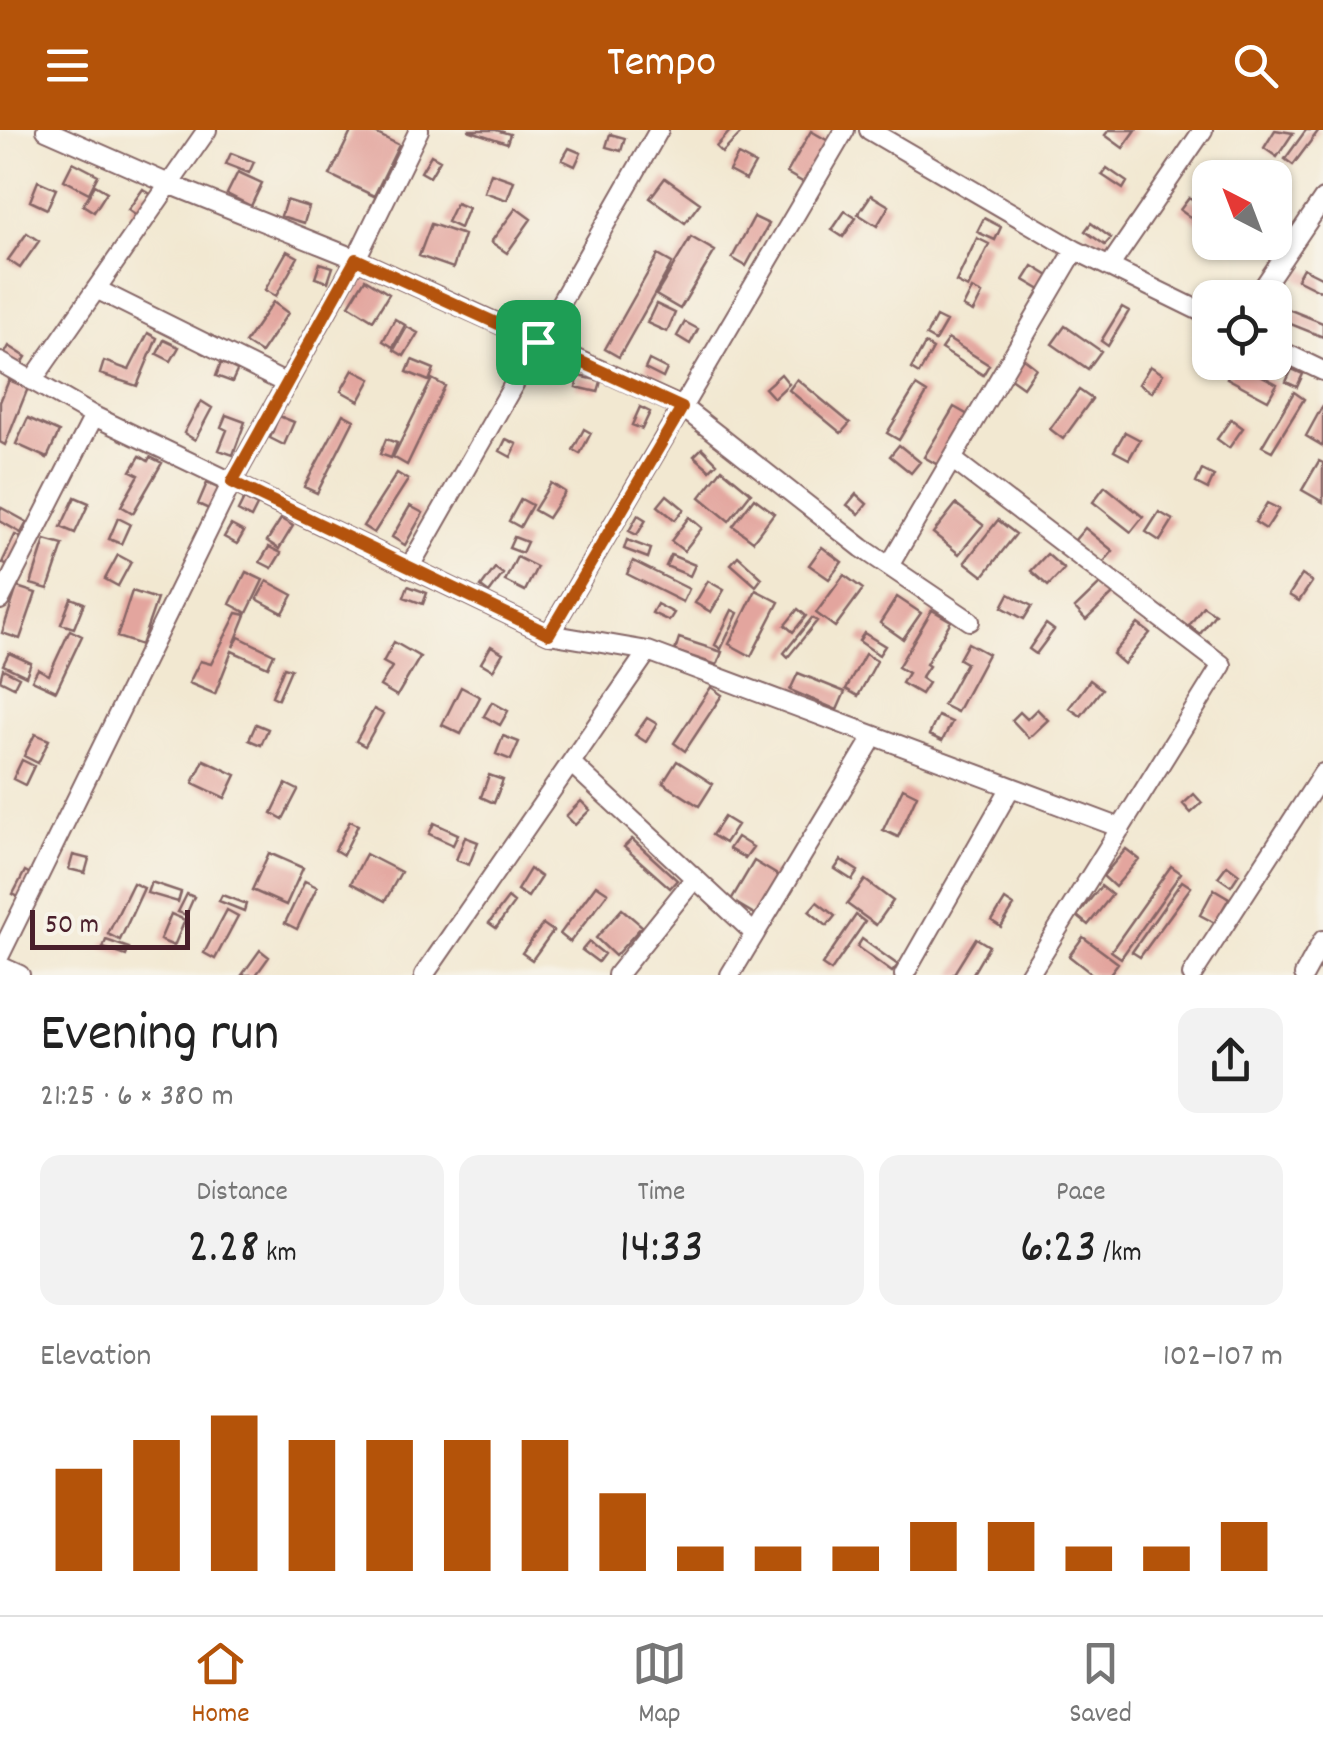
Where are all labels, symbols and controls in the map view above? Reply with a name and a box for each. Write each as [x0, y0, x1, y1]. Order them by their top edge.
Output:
text: Tempo [607, 33, 716, 97]
icon: menu [40, 38, 95, 93]
icon: search [1228, 38, 1283, 93]
north arrow [1192, 160, 1292, 260]
map controls [1192, 160, 1292, 380]
button: locate [1192, 280, 1292, 380]
pin [496, 300, 581, 385]
icon: arrive [511, 315, 566, 370]
scale bar [30, 905, 190, 950]
text: 50 m [45, 907, 99, 947]
text: Evening run [40, 998, 279, 1077]
button: share [1178, 1008, 1283, 1113]
text: 21:25 · 6 × 380 m [40, 1075, 234, 1121]
text: Distance [196, 1174, 288, 1214]
text: Time [638, 1174, 685, 1214]
text: Pace [1056, 1174, 1106, 1214]
text: 2.28 [188, 1214, 260, 1286]
text: 14:33 [619, 1214, 704, 1286]
text: 6:23 [1020, 1214, 1097, 1286]
text: km [260, 1235, 297, 1275]
text: /km [1097, 1235, 1142, 1275]
text: Elevation [40, 1335, 151, 1381]
text: 102–107 m [1163, 1335, 1283, 1381]
tab: Home [191, 1636, 250, 1736]
tab: Map [632, 1636, 687, 1736]
tab: Saved [1069, 1636, 1132, 1736]

